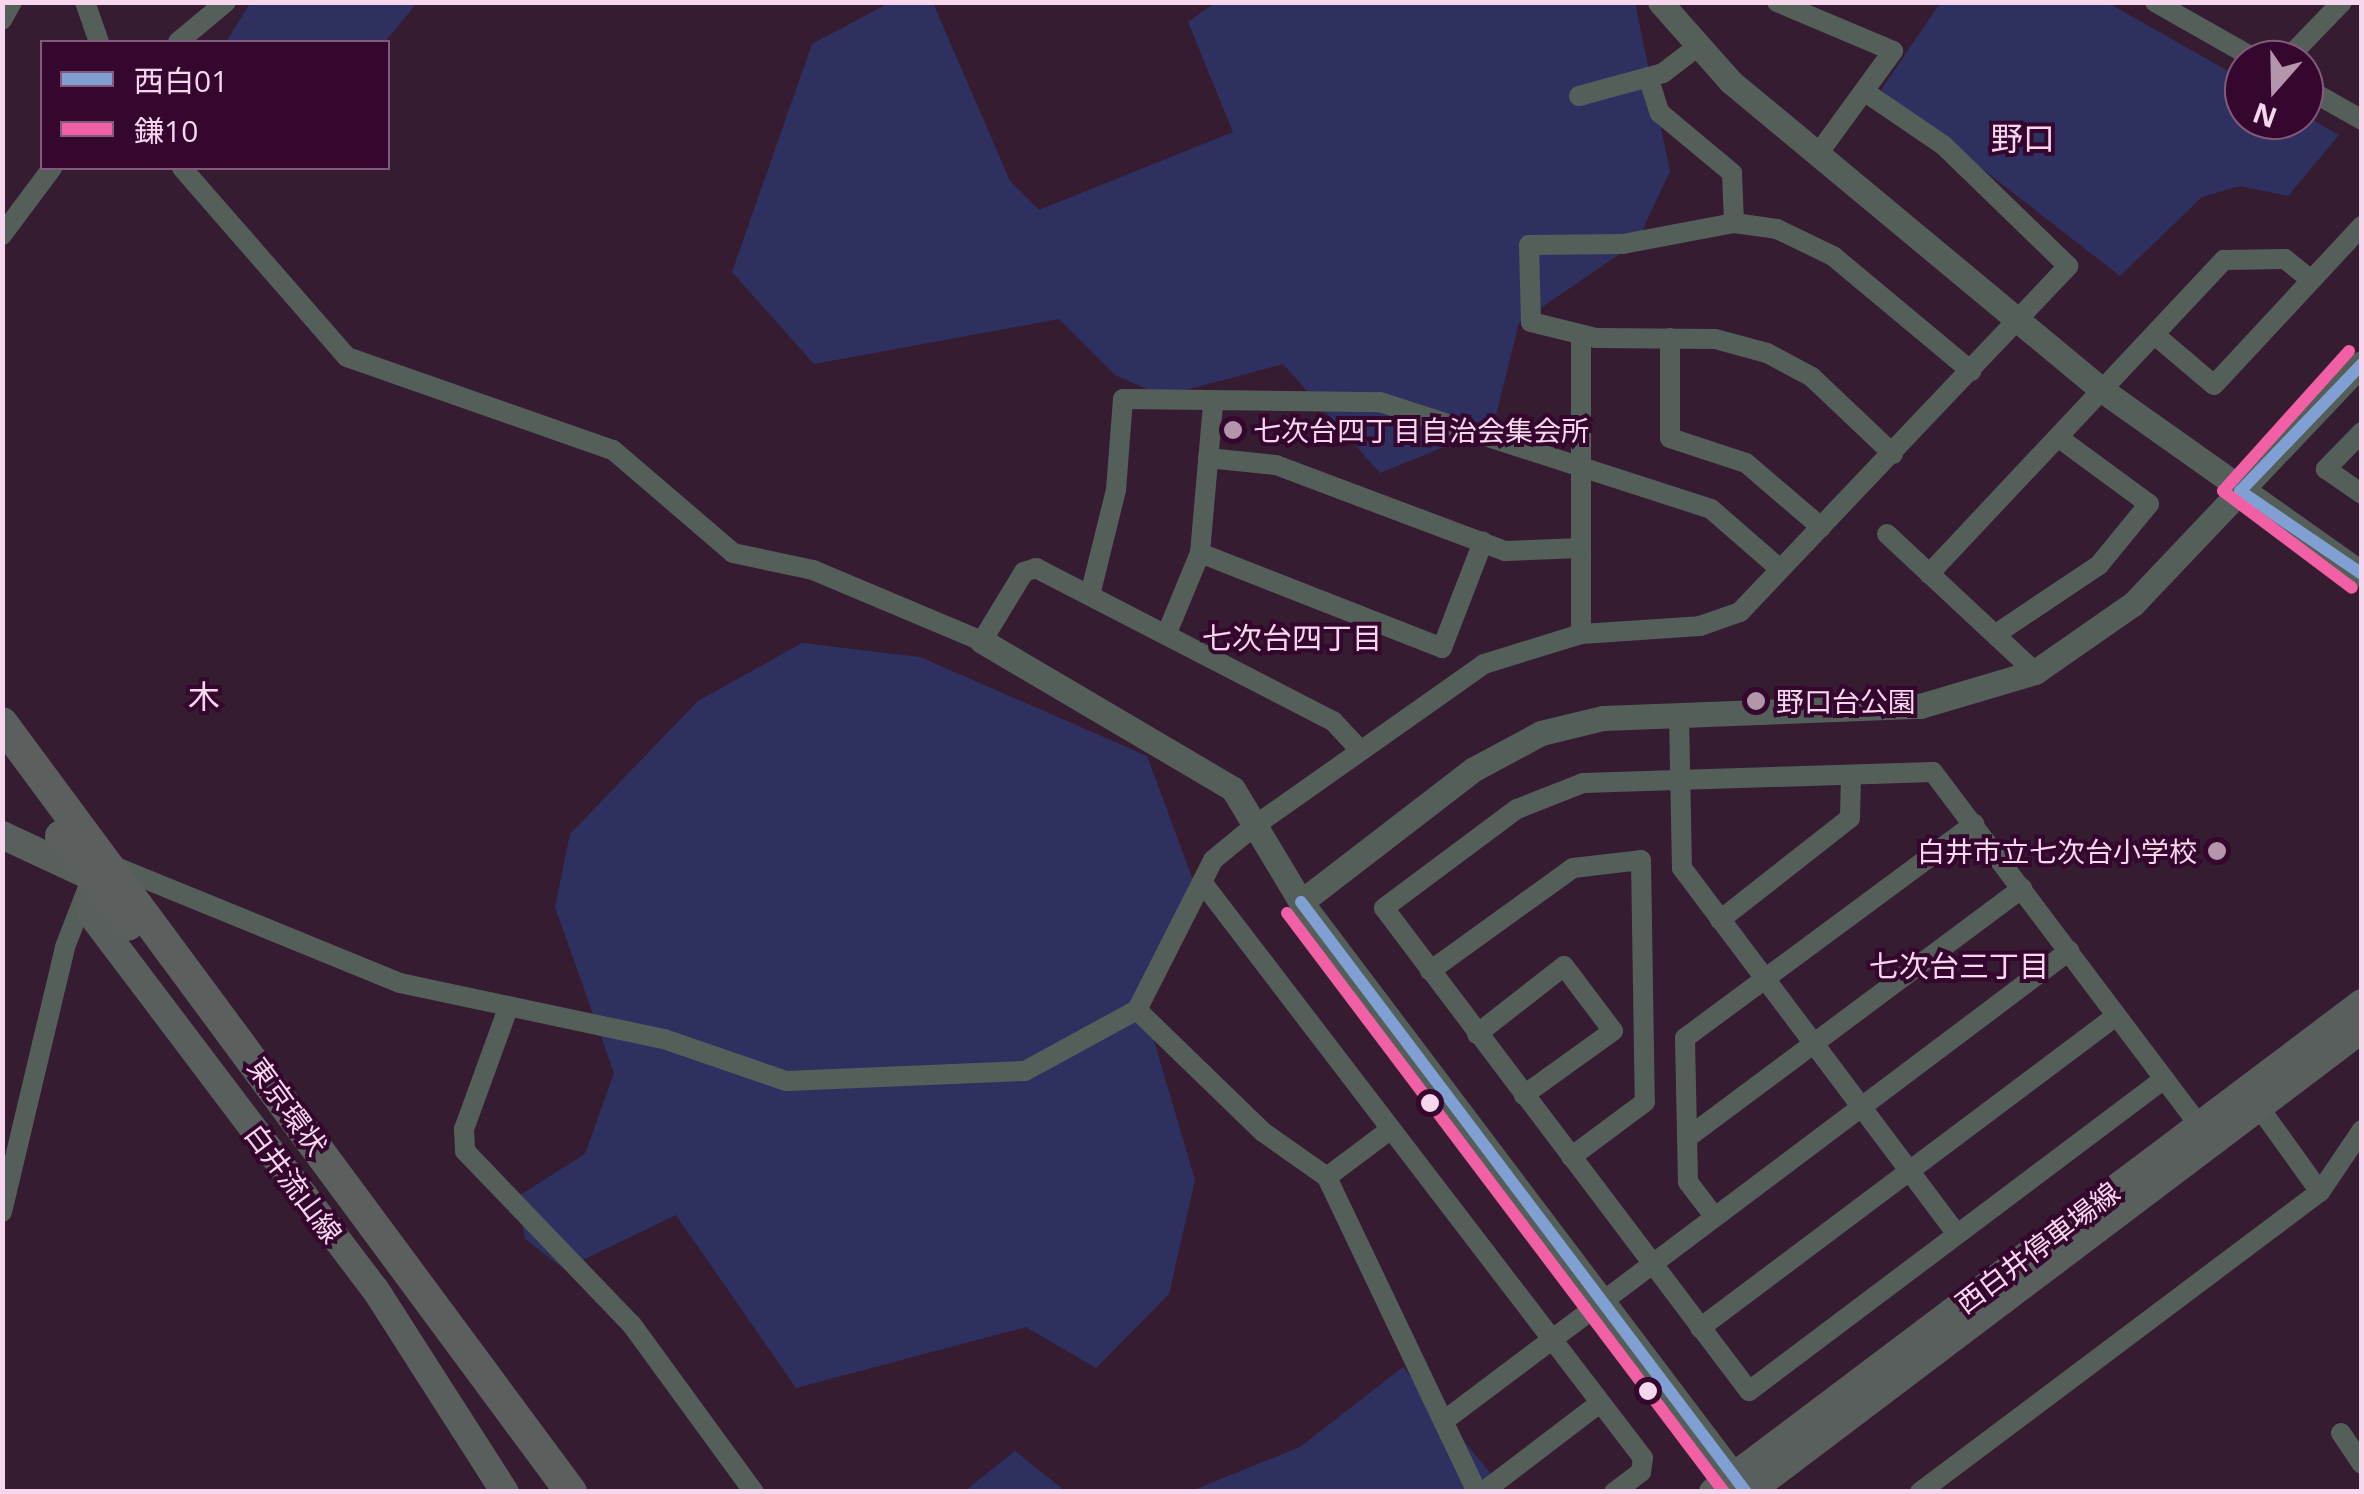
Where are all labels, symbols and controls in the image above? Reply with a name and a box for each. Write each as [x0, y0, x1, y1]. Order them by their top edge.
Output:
legend [40, 40, 390, 170]
north arrow [2224, 40, 2324, 140]
text: 西白01 [134, 60, 228, 101]
text: N [2247, 95, 2282, 138]
text: 鎌10 [134, 110, 198, 151]
district label: 野口 [1991, 119, 2055, 157]
place label: 七次台四丁目自治会集会所 [1253, 413, 1589, 447]
marker: 七次台四丁目自治会集会所 [1222, 419, 1244, 441]
district label: 七次台四丁目 [1202, 620, 1382, 656]
district label: 木 [188, 677, 220, 715]
place label: 野口台公園 [1776, 684, 1916, 718]
marker: 野口台公園 [1745, 690, 1767, 712]
place label: 白井市立七次台小学校 [1917, 834, 2197, 868]
marker: 白井市立七次台小学校 [2206, 840, 2228, 862]
district label: 七次台三丁目 [1869, 948, 2049, 984]
street label: 東京環状 [241, 1051, 335, 1161]
unlabelled marker [1420, 1093, 1440, 1113]
street label: 白井流山線 [238, 1117, 350, 1249]
street label: 西白井停車場線 [1949, 1175, 2125, 1319]
unlabelled marker [1638, 1381, 1658, 1401]

